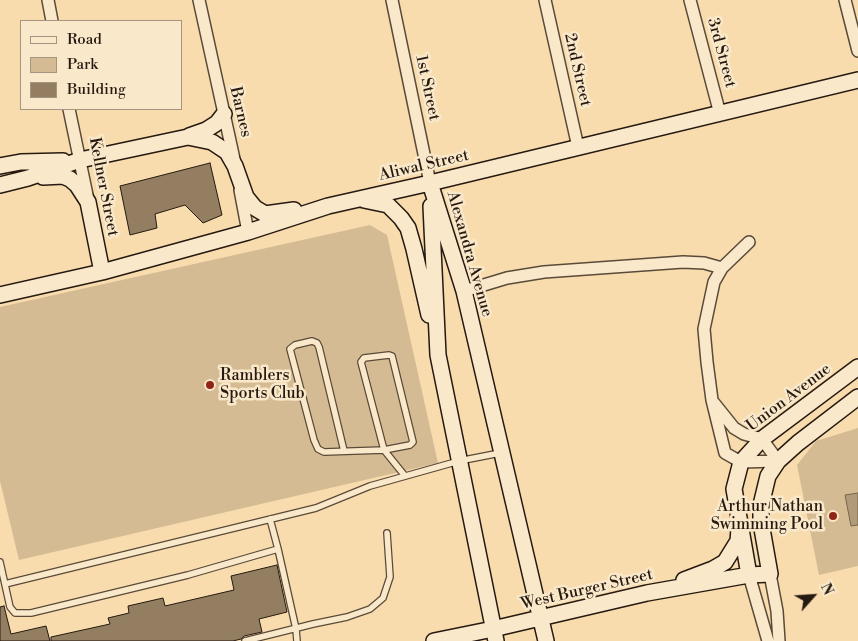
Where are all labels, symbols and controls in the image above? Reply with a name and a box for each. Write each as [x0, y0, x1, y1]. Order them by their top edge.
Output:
street label: 3rd Street [702, 16, 740, 90]
legend [20, 20, 182, 110]
text: Road [67, 30, 102, 49]
street label: 2nd Street [559, 32, 595, 108]
street label: 1st Street [411, 54, 443, 122]
text: Park [67, 55, 98, 74]
text: Building [67, 80, 126, 99]
street label: Barnes [225, 85, 255, 139]
street label: Kellner Street [84, 136, 122, 238]
street label: Aliwal Street [377, 146, 471, 186]
street label: Alexandra Avenue [442, 189, 496, 319]
street label: Union Avenue [743, 360, 835, 436]
place label: Ramblers Sports Club [220, 366, 305, 404]
marker: Ramblers Sports Club [204, 379, 216, 391]
place label: Arthur Nathan Swimming Pool [711, 497, 823, 535]
marker: Arthur Nathan Swimming Pool [827, 510, 839, 522]
street label: West Burger Street [519, 566, 655, 614]
north arrow [788, 571, 838, 621]
text: N [816, 580, 837, 598]

